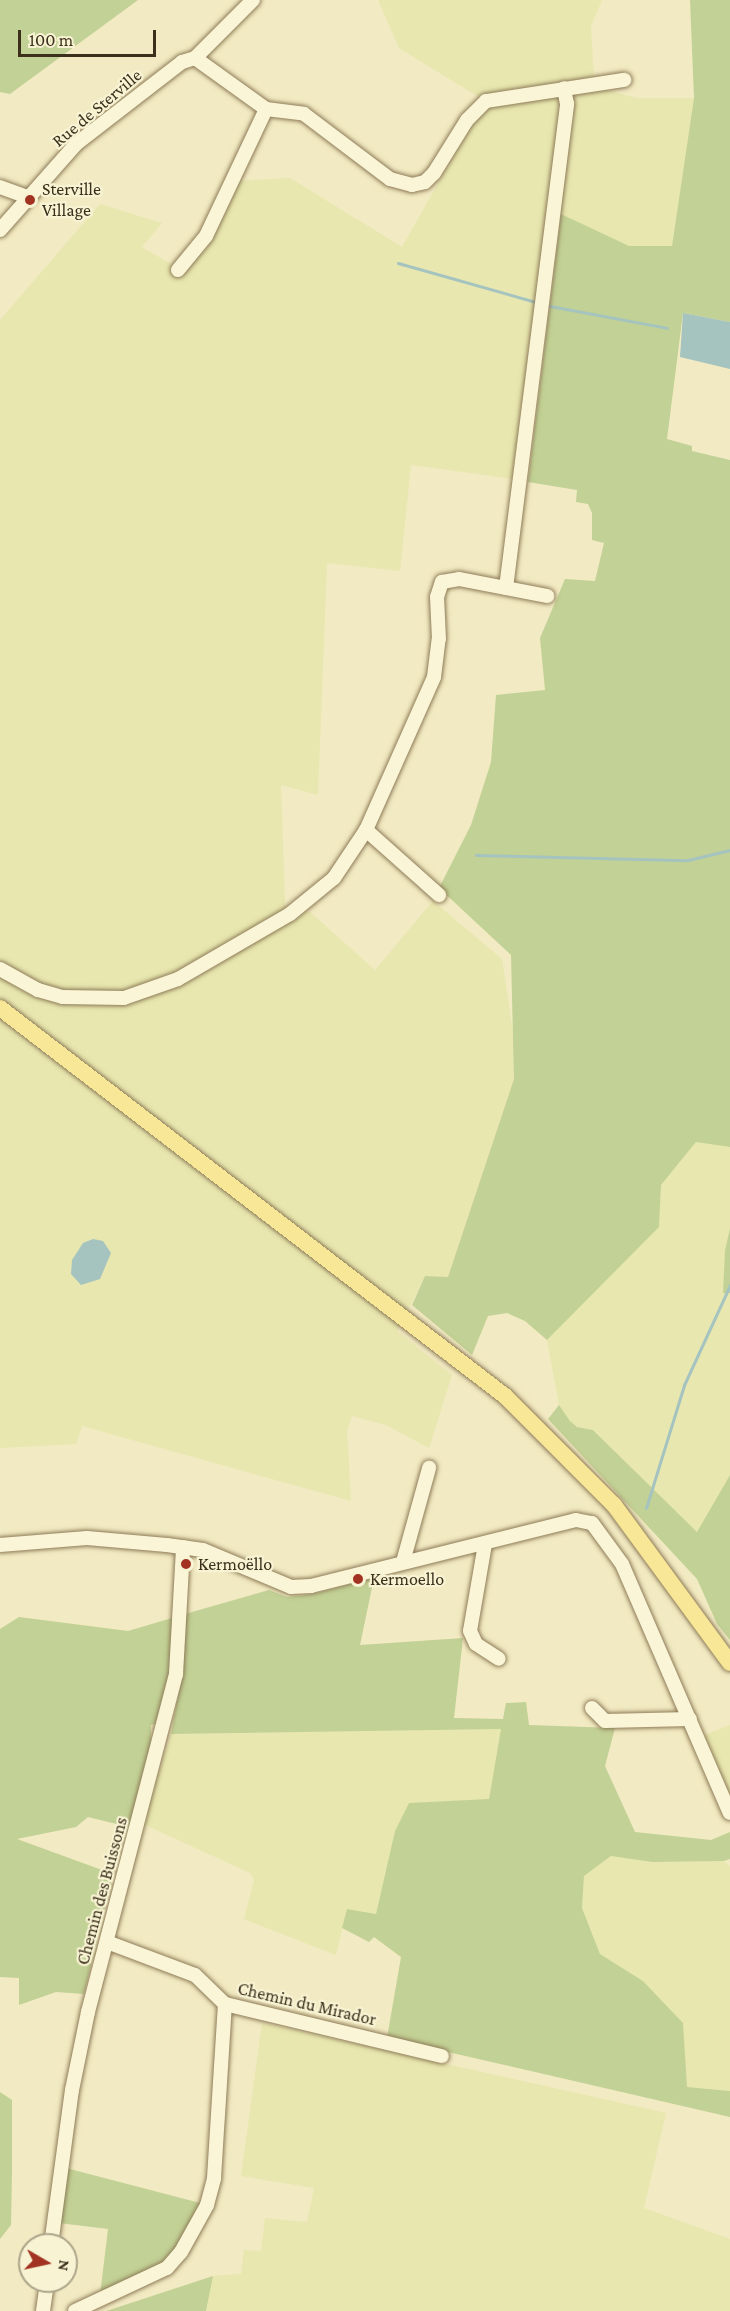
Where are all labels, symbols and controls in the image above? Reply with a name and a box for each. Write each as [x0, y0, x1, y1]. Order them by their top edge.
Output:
scale bar [21, 18, 159, 56]
text: 100 m [29, 30, 73, 50]
street label: Rue de Sterville [48, 64, 146, 152]
place label: Sterville Village [42, 179, 101, 222]
marker: Sterville Village [23, 193, 37, 207]
place label: Kermoëllo [198, 1553, 272, 1575]
marker: Kermoëllo [179, 1557, 193, 1571]
place label: Kermoello [370, 1568, 444, 1590]
marker: Kermoello [351, 1572, 365, 1586]
street label: Chemin des Buissons [72, 1815, 132, 1967]
street label: Chemin du Mirador [236, 1978, 378, 2030]
north arrow [18, 2233, 78, 2293]
text: N [55, 2259, 74, 2272]

